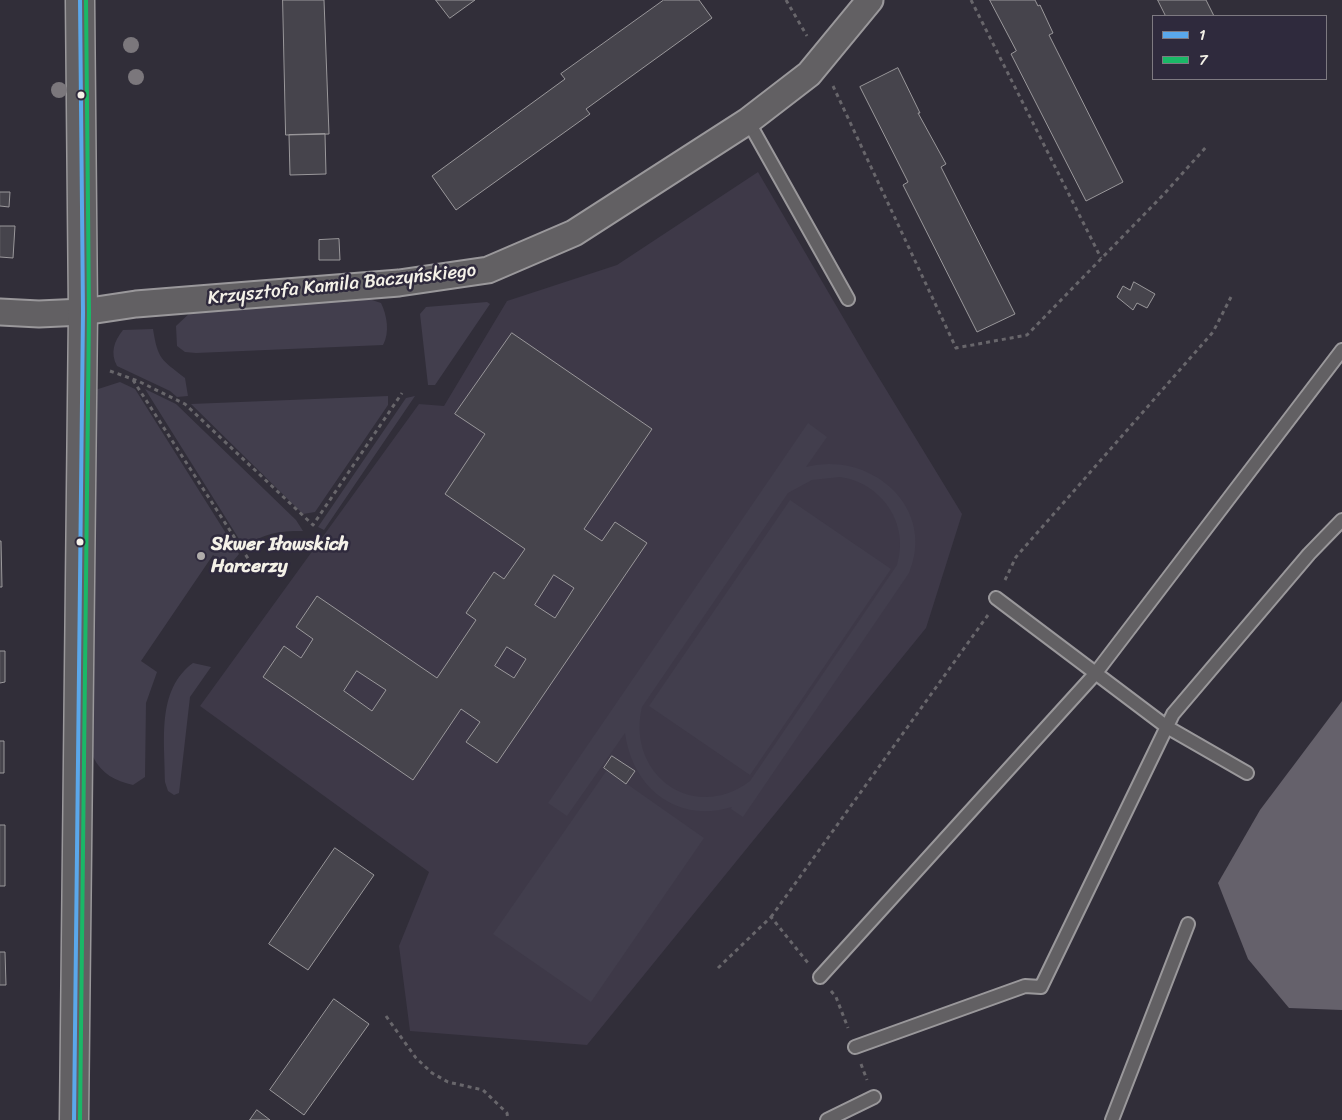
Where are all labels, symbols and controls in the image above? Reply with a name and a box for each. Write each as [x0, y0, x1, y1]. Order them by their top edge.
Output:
legend [1152, 15, 1327, 80]
text: 1 [1199, 22, 1205, 48]
text: 7 [1199, 47, 1208, 73]
unlabelled marker [76, 90, 86, 100]
street label: Krzysztofa Kamila Baczyńskiego [207, 260, 477, 310]
place label: Skwer Iławskich Harcerzy [211, 534, 349, 578]
unlabelled marker [75, 537, 85, 547]
marker: Skwer Iławskich Harcerzy [195, 550, 207, 562]

